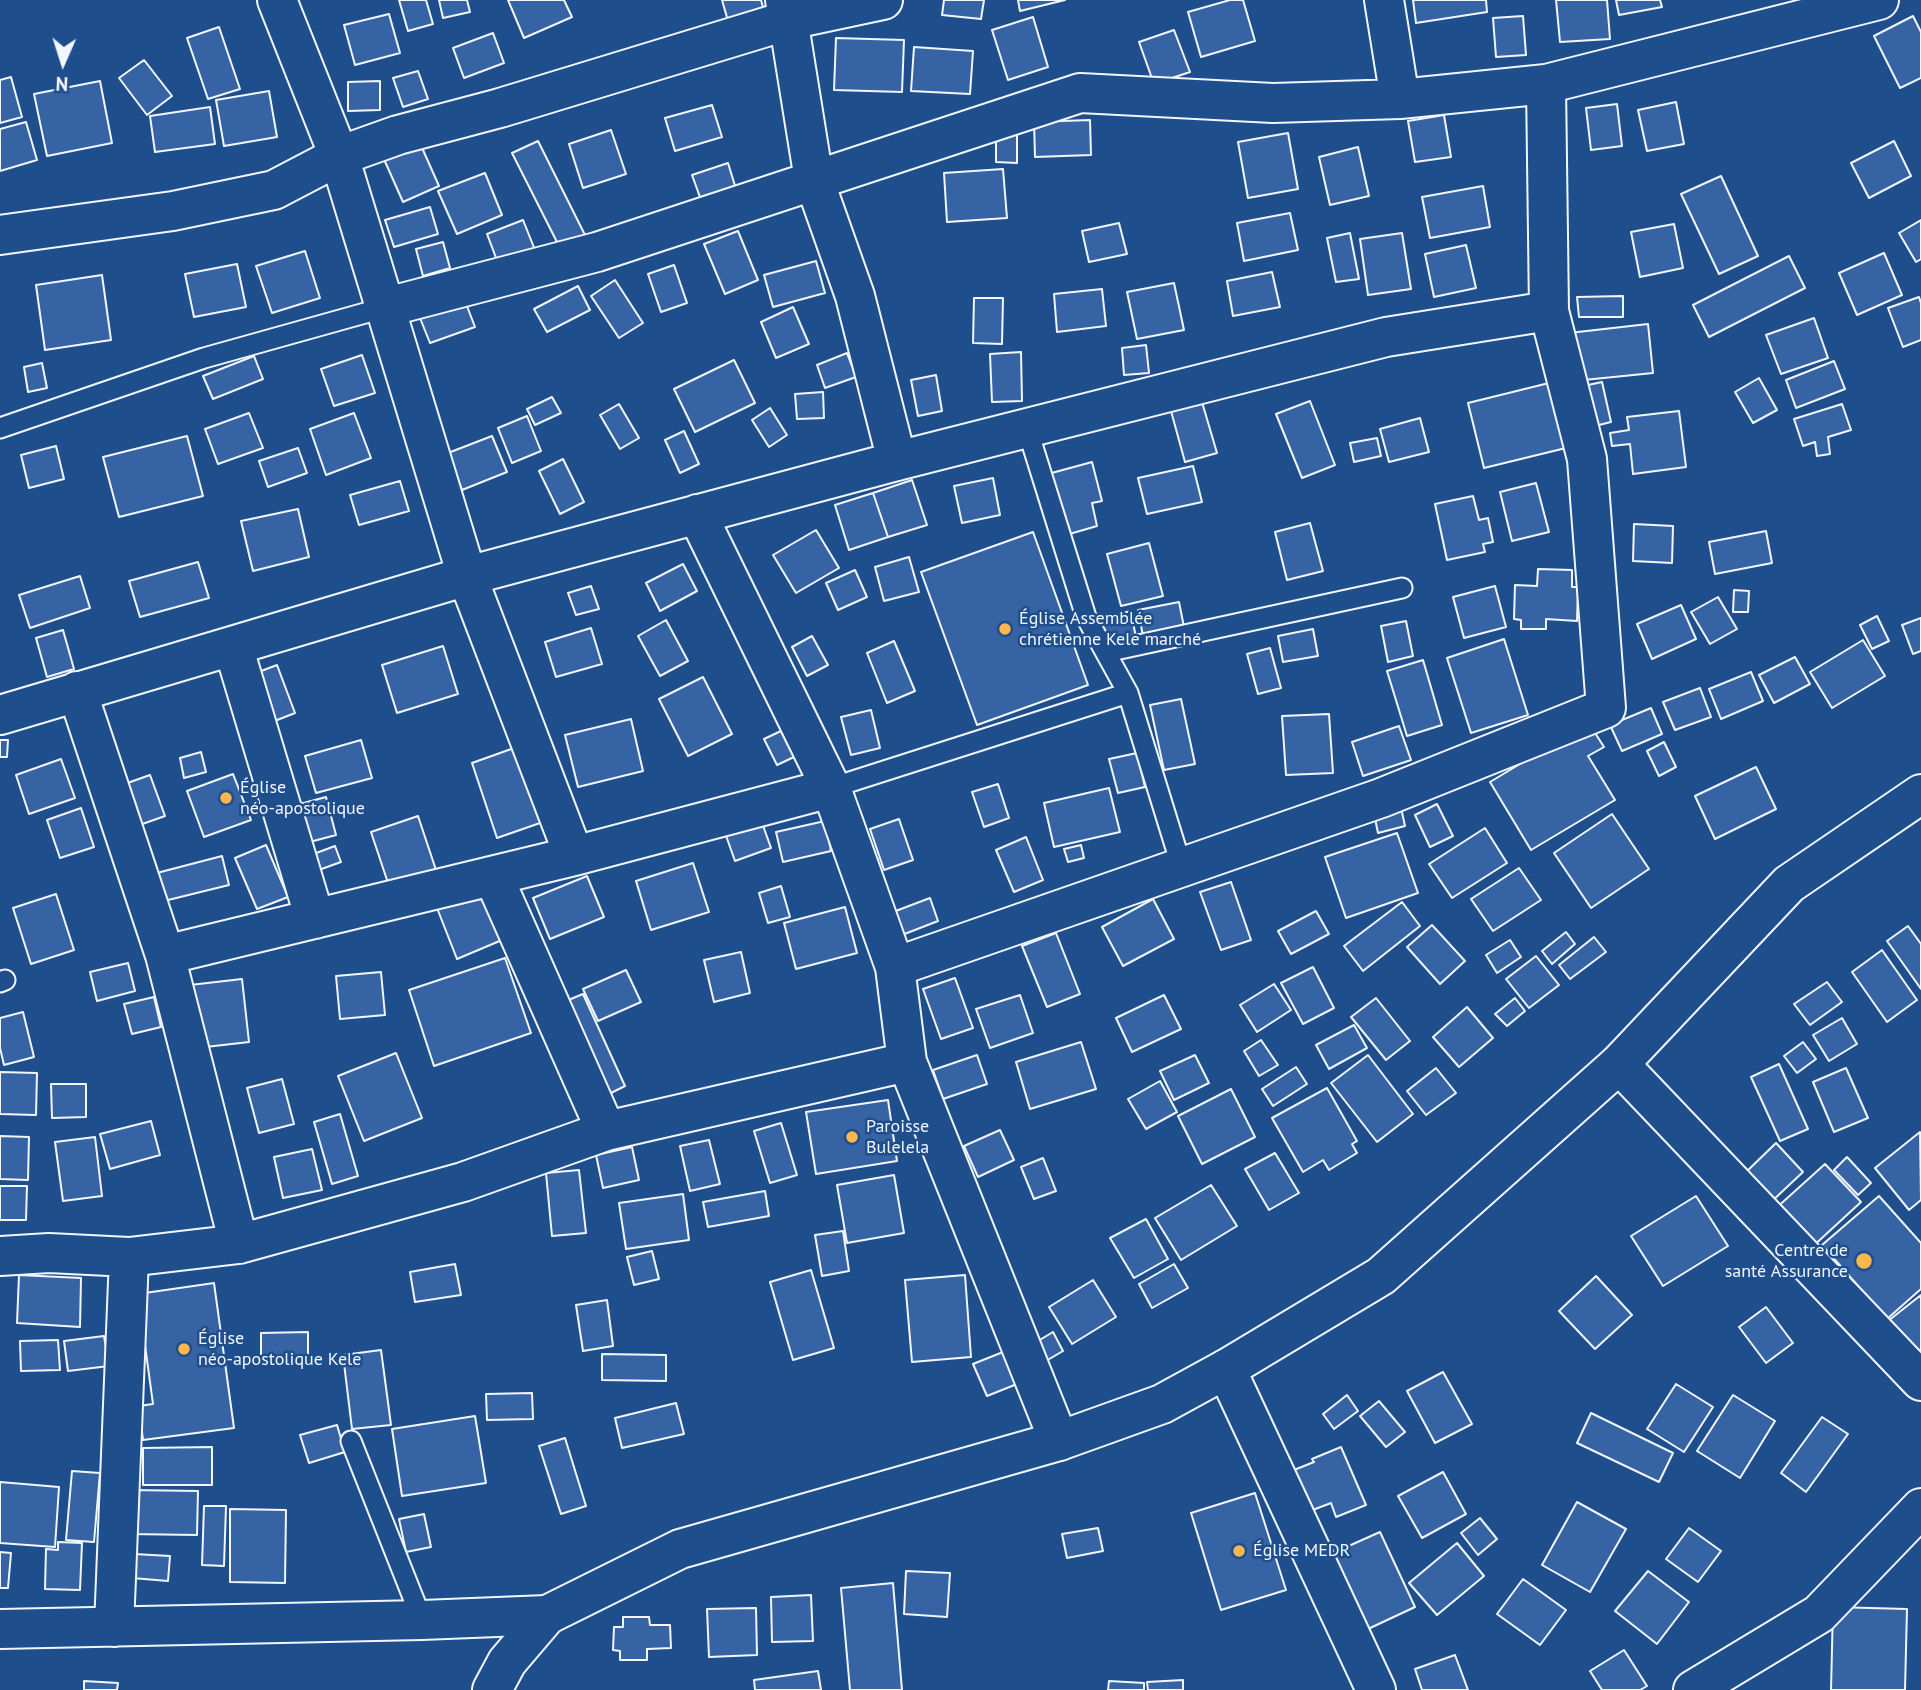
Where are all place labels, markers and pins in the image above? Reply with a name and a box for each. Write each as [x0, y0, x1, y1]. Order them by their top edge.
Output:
place label: Église Assemblée chrétienne Kele marché [1019, 608, 1201, 650]
marker: Église Assemblée chrétienne Kele marché [997, 621, 1013, 637]
place label: Église néo-apostolique [240, 777, 365, 820]
marker: Église néo-apostolique [218, 790, 234, 806]
place label: Paroisse Bulelela [866, 1116, 929, 1158]
marker: Paroisse Bulelela [844, 1129, 860, 1145]
place label: Centre de santé Assurance [1725, 1240, 1848, 1282]
marker: Centre de santé Assurance [1854, 1251, 1874, 1271]
place label: Église néo-apostolique Kele [198, 1328, 361, 1370]
marker: Église néo-apostolique Kele [176, 1341, 192, 1357]
place label: Église MEDR [1253, 1540, 1350, 1562]
marker: Église MEDR [1231, 1543, 1247, 1559]

